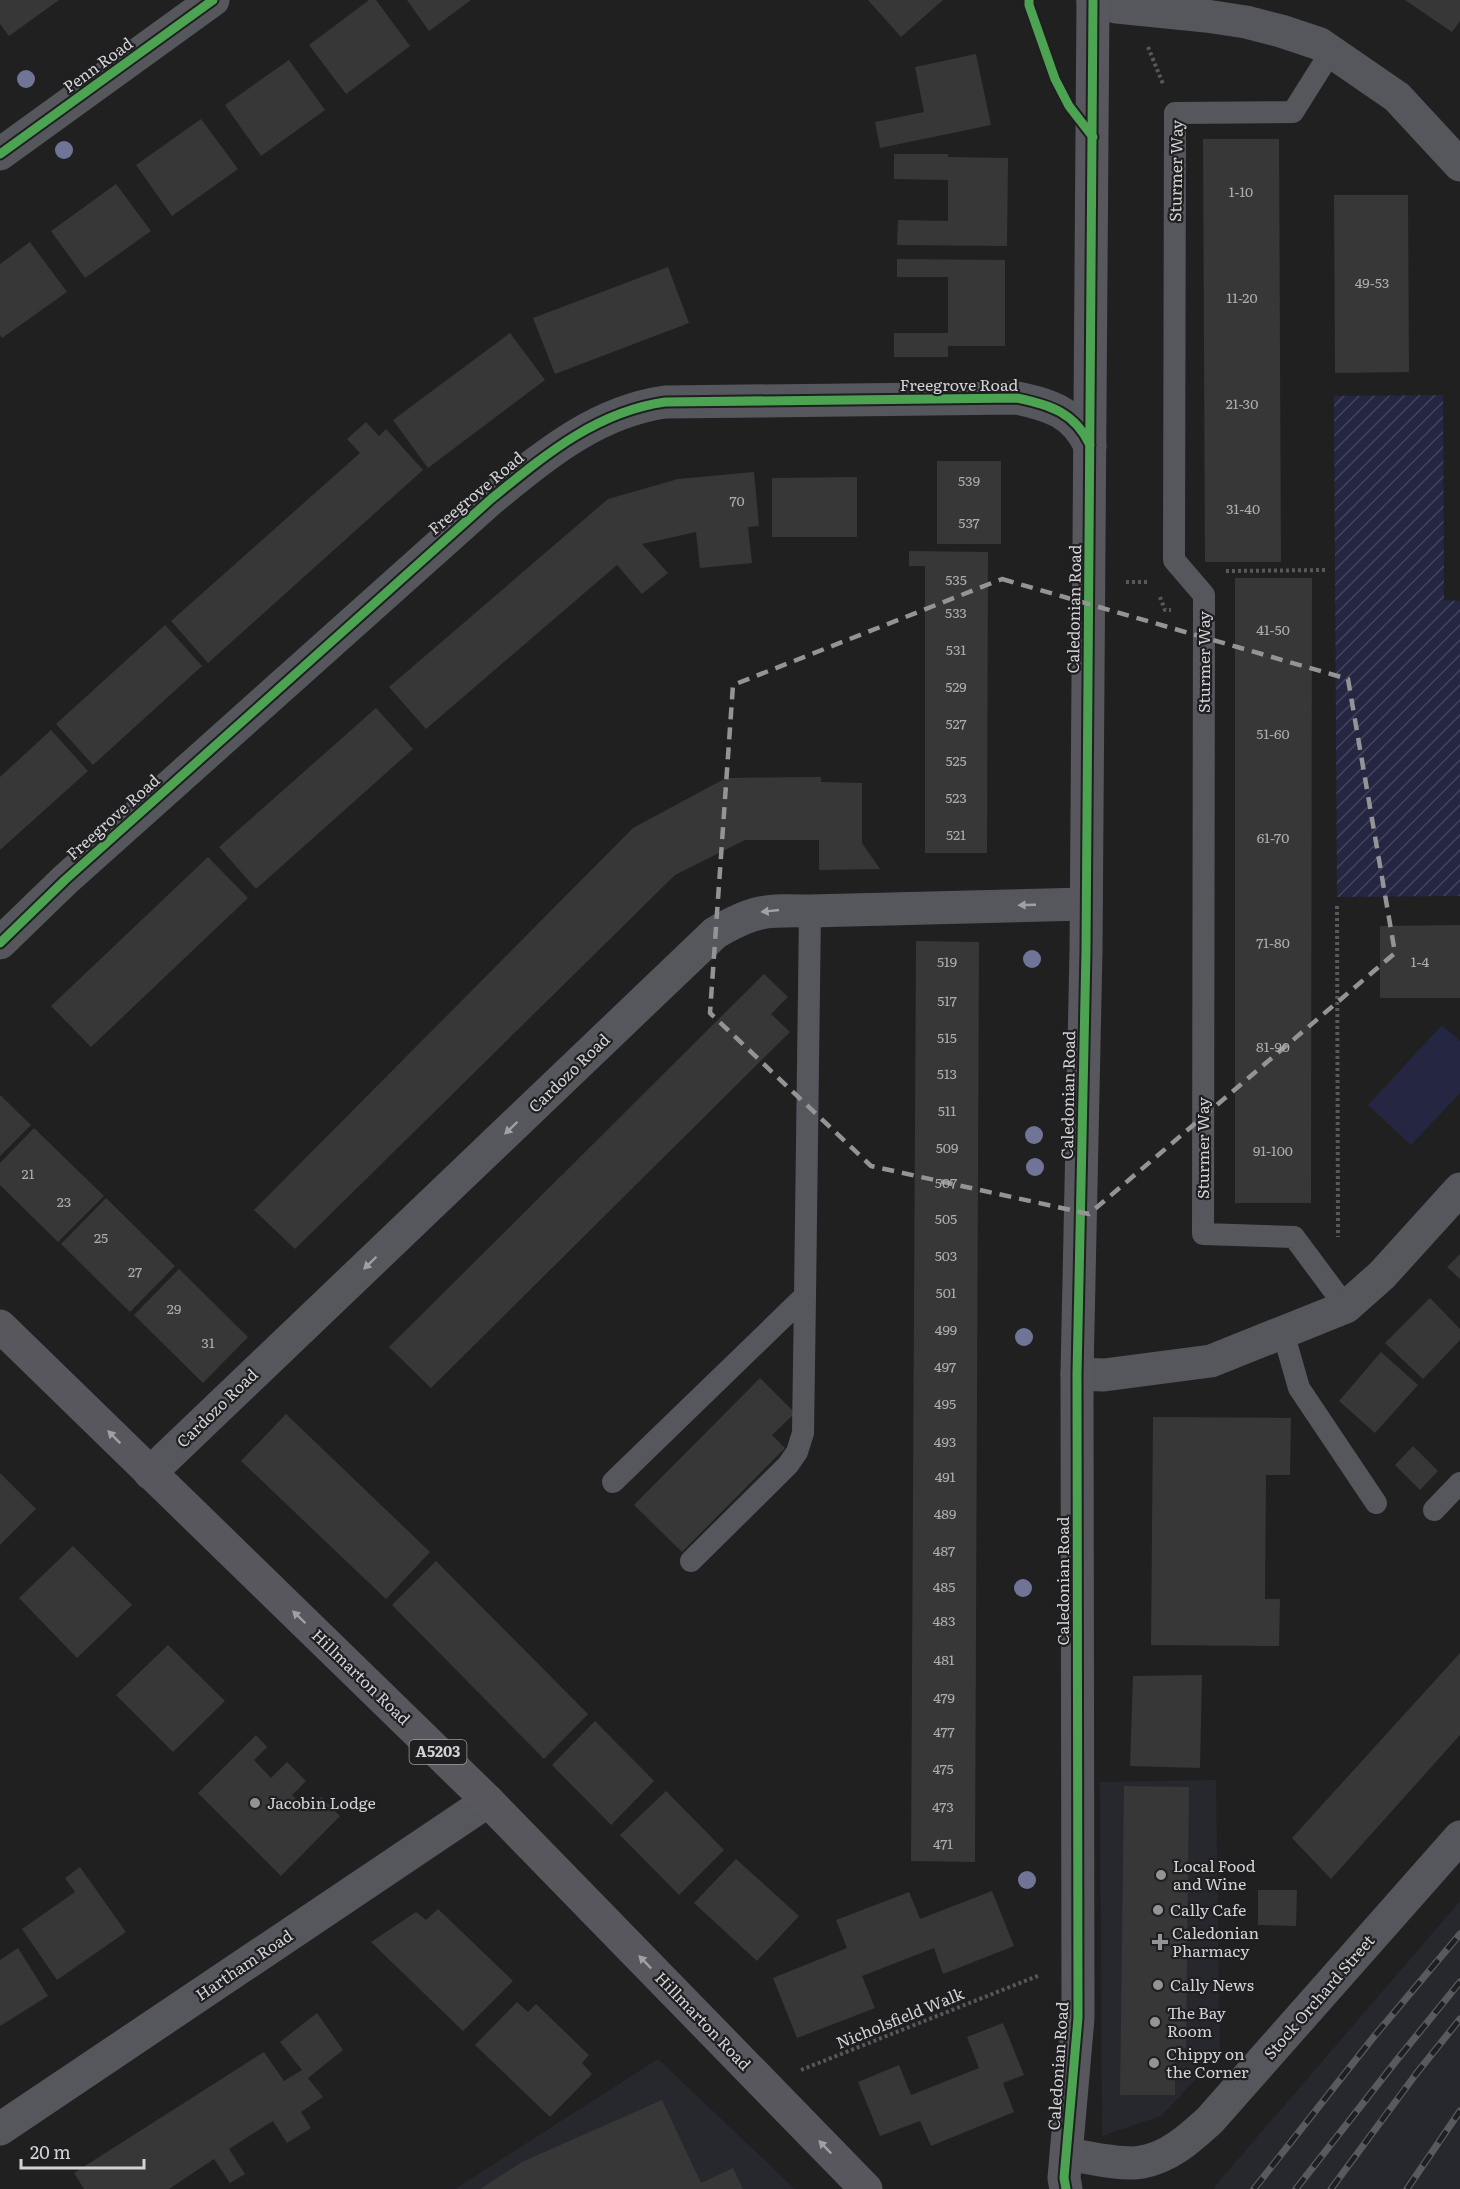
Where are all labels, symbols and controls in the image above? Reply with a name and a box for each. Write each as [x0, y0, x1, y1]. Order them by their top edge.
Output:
street label: Penn Road [58, 31, 137, 98]
street label: Sturmer Way [1162, 119, 1188, 222]
house number: 1-10 [1229, 181, 1253, 201]
house number: 49-53 [1355, 272, 1389, 292]
house number: 11-20 [1227, 287, 1257, 307]
street label: Freegrove Road [900, 372, 1018, 396]
house number: 21-30 [1226, 393, 1258, 413]
street label: Freegrove Road [422, 445, 529, 539]
house number: 539 [958, 470, 980, 490]
house number: 70 [729, 490, 745, 510]
house number: 31-40 [1226, 498, 1260, 518]
house number: 537 [958, 512, 980, 532]
street label: Caledonian Road [1060, 544, 1086, 674]
house number: 535 [945, 569, 967, 589]
house number: 533 [945, 602, 967, 622]
street label: Sturmer Way [1191, 610, 1215, 713]
house number: 41-50 [1256, 619, 1290, 639]
house number: 531 [946, 639, 966, 659]
house number: 529 [945, 676, 967, 696]
house number: 527 [945, 713, 967, 733]
house number: 51-60 [1256, 723, 1290, 743]
house number: 525 [945, 750, 967, 770]
street label: Freegrove Road [60, 768, 165, 865]
house number: 523 [945, 787, 967, 807]
house number: 521 [946, 824, 966, 844]
house number: 61-70 [1257, 827, 1289, 847]
one-way arrow [1018, 901, 1037, 910]
one-way arrow [760, 906, 779, 916]
house number: 71-80 [1256, 932, 1290, 952]
house number: 519 [937, 951, 957, 971]
house number: 1-4 [1411, 951, 1429, 971]
house number: 517 [937, 990, 957, 1010]
street label: Cardozo Road [522, 1027, 615, 1117]
house number: 515 [937, 1027, 957, 1047]
street label: Caledonian Road [1054, 1030, 1080, 1160]
house number: 81-90 [1256, 1036, 1290, 1056]
house number: 513 [937, 1063, 957, 1083]
street label: Sturmer Way [1190, 1096, 1214, 1199]
house number: 511 [938, 1100, 957, 1120]
one-way arrow [503, 1121, 518, 1135]
house number: 509 [936, 1137, 958, 1157]
house number: 91-100 [1253, 1140, 1293, 1160]
house number: 21 [22, 1163, 35, 1183]
house number: 507 [935, 1172, 957, 1192]
house number: 23 [57, 1191, 71, 1211]
house number: 505 [935, 1208, 957, 1228]
house number: 25 [94, 1227, 108, 1247]
house number: 503 [935, 1245, 957, 1265]
one-way arrow [363, 1255, 377, 1269]
house number: 27 [128, 1261, 142, 1281]
house number: 501 [936, 1282, 957, 1302]
house number: 29 [167, 1298, 181, 1318]
house number: 499 [935, 1319, 957, 1339]
house number: 31 [201, 1332, 215, 1352]
house number: 497 [934, 1356, 956, 1376]
street label: Cardozo Road [170, 1362, 263, 1452]
house number: 495 [934, 1393, 956, 1413]
one-way arrow [106, 1430, 121, 1444]
house number: 493 [934, 1431, 956, 1451]
house number: 491 [935, 1466, 956, 1486]
house number: 489 [934, 1503, 956, 1523]
street label: Caledonian Road [1050, 1516, 1074, 1646]
house number: 487 [933, 1540, 955, 1560]
house number: 485 [933, 1576, 955, 1596]
one-way arrow [291, 1610, 306, 1624]
house number: 483 [932, 1610, 956, 1630]
street label: Hillmarton Road [307, 1623, 417, 1730]
house number: 481 [933, 1649, 955, 1669]
house number: 479 [933, 1687, 955, 1707]
house number: 477 [933, 1721, 955, 1741]
road number: A5203 [410, 1740, 466, 1764]
house number: 475 [932, 1758, 954, 1778]
place label: Jacobin Lodge [267, 1790, 376, 1814]
marker: Jacobin Lodge [248, 1796, 262, 1810]
house number: 473 [932, 1796, 954, 1816]
house number: 471 [933, 1833, 953, 1853]
place label: Local Food and Wine [1173, 1853, 1256, 1895]
marker: Local Food and Wine [1154, 1868, 1168, 1882]
place label: Cally Cafe [1170, 1897, 1246, 1921]
marker: Cally Cafe [1151, 1903, 1165, 1917]
place label: Caledonian Pharmacy [1172, 1920, 1259, 1962]
street label: Hartham Road [190, 1923, 297, 2006]
street label: Stock Orchard Street [1257, 1928, 1380, 2064]
marker: Caledonian Pharmacy [1153, 1935, 1167, 1949]
one-way arrow [639, 1955, 653, 1969]
street label: Hillmarton Road [650, 1966, 757, 2075]
place label: Cally News [1170, 1972, 1254, 1996]
marker: Cally News [1151, 1978, 1165, 1992]
street label: Nicholsfield Walk [832, 1980, 967, 2054]
place label: The Bay Room [1167, 2000, 1226, 2042]
street label: Caledonian Road [1041, 2001, 1073, 2131]
marker: The Bay Room [1148, 2015, 1162, 2029]
place label: Chippy on the Corner [1166, 2041, 1249, 2083]
marker: Chippy on the Corner [1147, 2056, 1161, 2070]
scale bar [21, 2132, 144, 2170]
text: 20 m [30, 2138, 71, 2165]
one-way arrow [818, 2139, 832, 2154]

